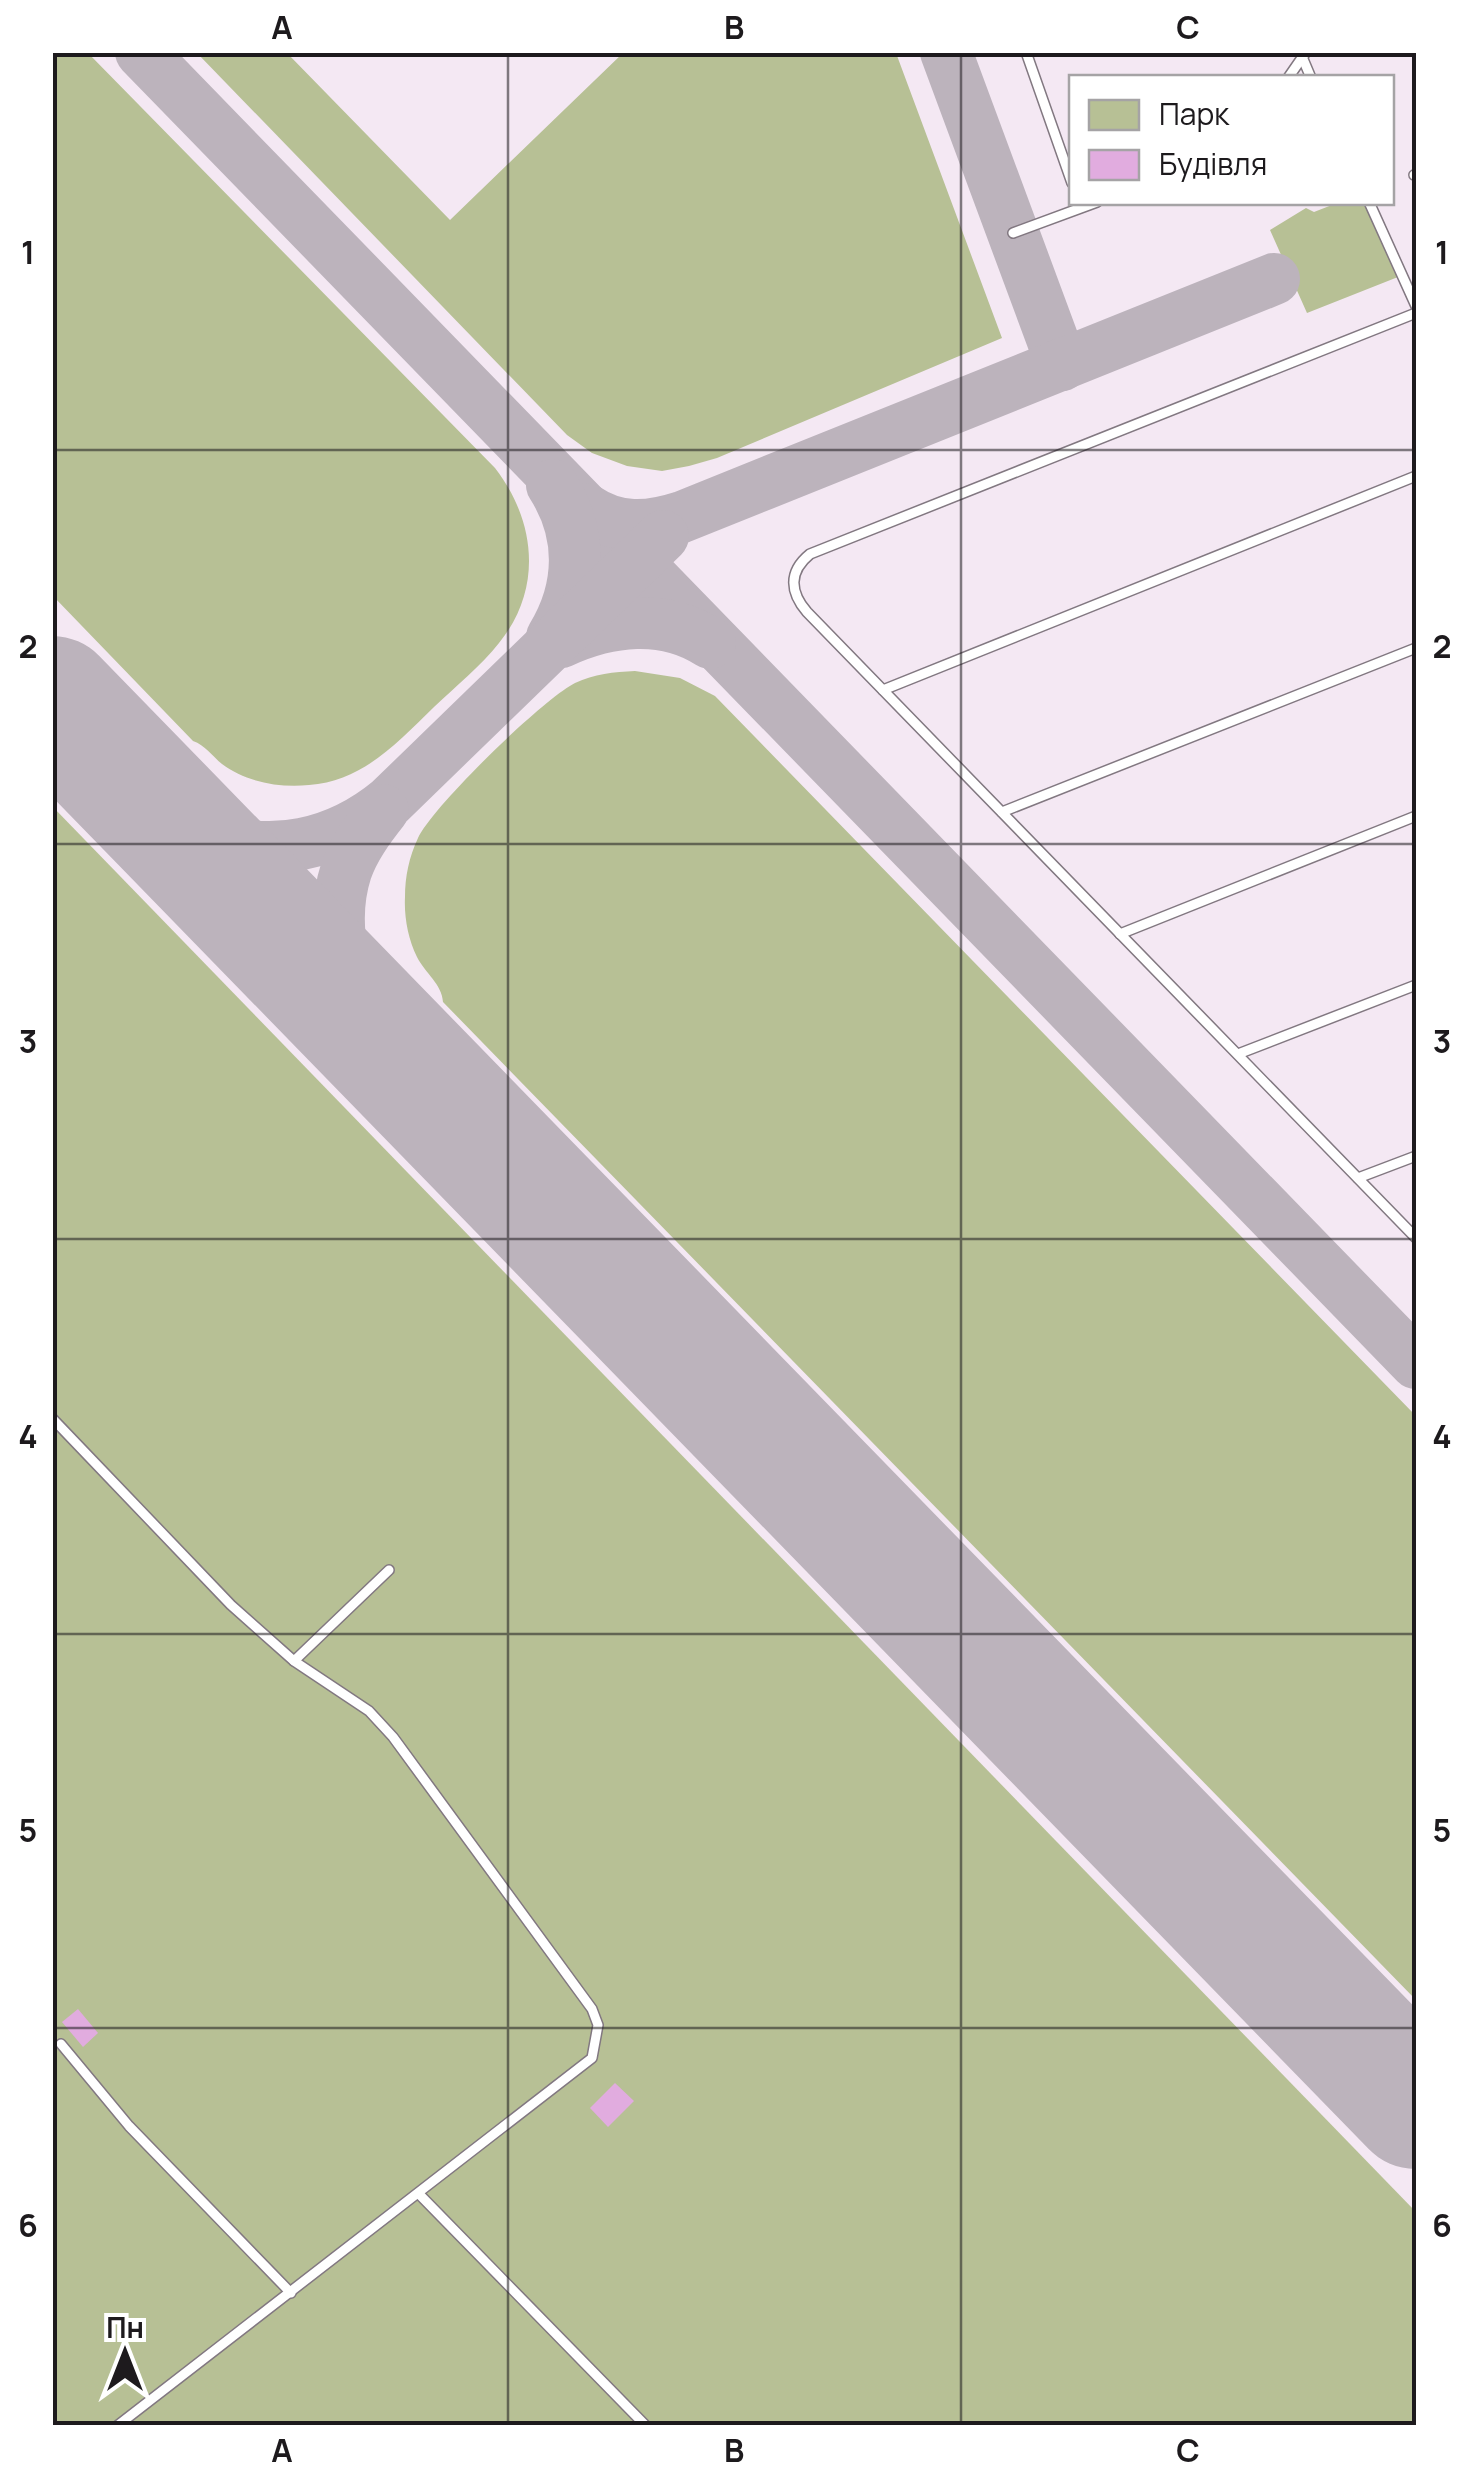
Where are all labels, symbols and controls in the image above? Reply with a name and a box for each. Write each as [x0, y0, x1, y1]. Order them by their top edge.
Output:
text: A [271, 5, 293, 49]
text: B [724, 5, 744, 49]
text: C [1176, 5, 1200, 49]
legend [1069, 75, 1394, 205]
text: Парк [1159, 93, 1230, 134]
text: Будівля [1159, 143, 1267, 184]
text: 1 [21, 230, 35, 274]
text: 1 [1435, 230, 1449, 274]
text: 2 [18, 624, 38, 668]
text: 2 [1432, 624, 1452, 668]
text: 3 [19, 1019, 37, 1063]
text: 3 [1433, 1019, 1451, 1063]
text: 4 [18, 1414, 38, 1458]
text: 4 [1432, 1414, 1452, 1458]
text: 5 [19, 1808, 37, 1852]
text: 5 [1433, 1808, 1451, 1852]
text: 6 [18, 2203, 38, 2247]
text: 6 [1432, 2203, 1452, 2247]
north arrow [75, 2303, 175, 2403]
text: Пн [106, 2308, 144, 2346]
text: A [271, 2428, 293, 2472]
text: B [724, 2428, 744, 2472]
text: C [1176, 2428, 1200, 2472]

